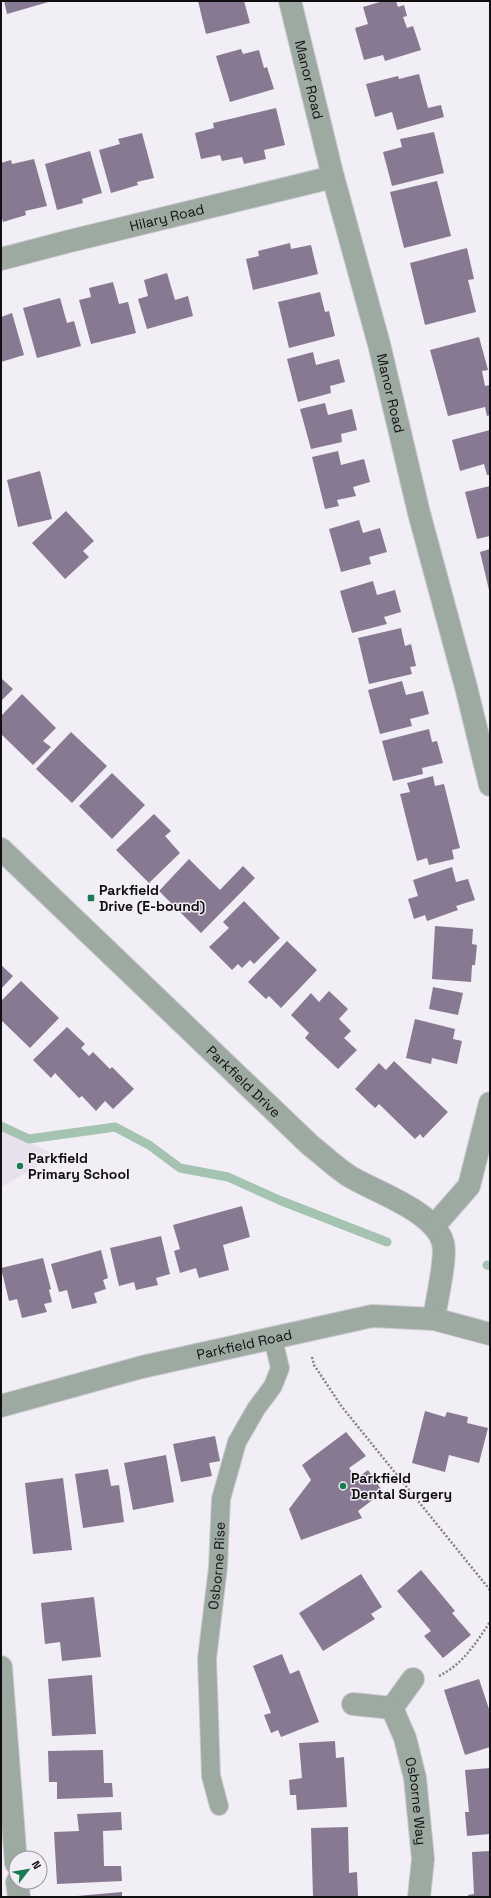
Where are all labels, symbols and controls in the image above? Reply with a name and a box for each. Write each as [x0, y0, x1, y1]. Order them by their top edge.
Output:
street label: Manor Road [291, 38, 328, 121]
street label: Hilary Road [128, 200, 206, 235]
street label: Manor Road [373, 352, 409, 435]
place label: Parkfield Drive (E-bound) [99, 881, 205, 915]
marker: Parkfield Drive (E-bound) [86, 893, 96, 903]
street label: Parkfield Drive [203, 1042, 285, 1121]
place label: Parkfield Primary School [28, 1149, 130, 1183]
marker: Parkfield Primary School [15, 1161, 25, 1171]
street label: Parkfield Road [195, 1325, 294, 1364]
place label: Parkfield Dental Surgery [351, 1469, 452, 1503]
marker: Parkfield Dental Surgery [338, 1481, 348, 1491]
street label: Osborne Rise [204, 1521, 229, 1611]
street label: Osborne Way [401, 1755, 431, 1846]
north arrow [8, 1850, 48, 1890]
text: N [29, 1858, 44, 1872]

